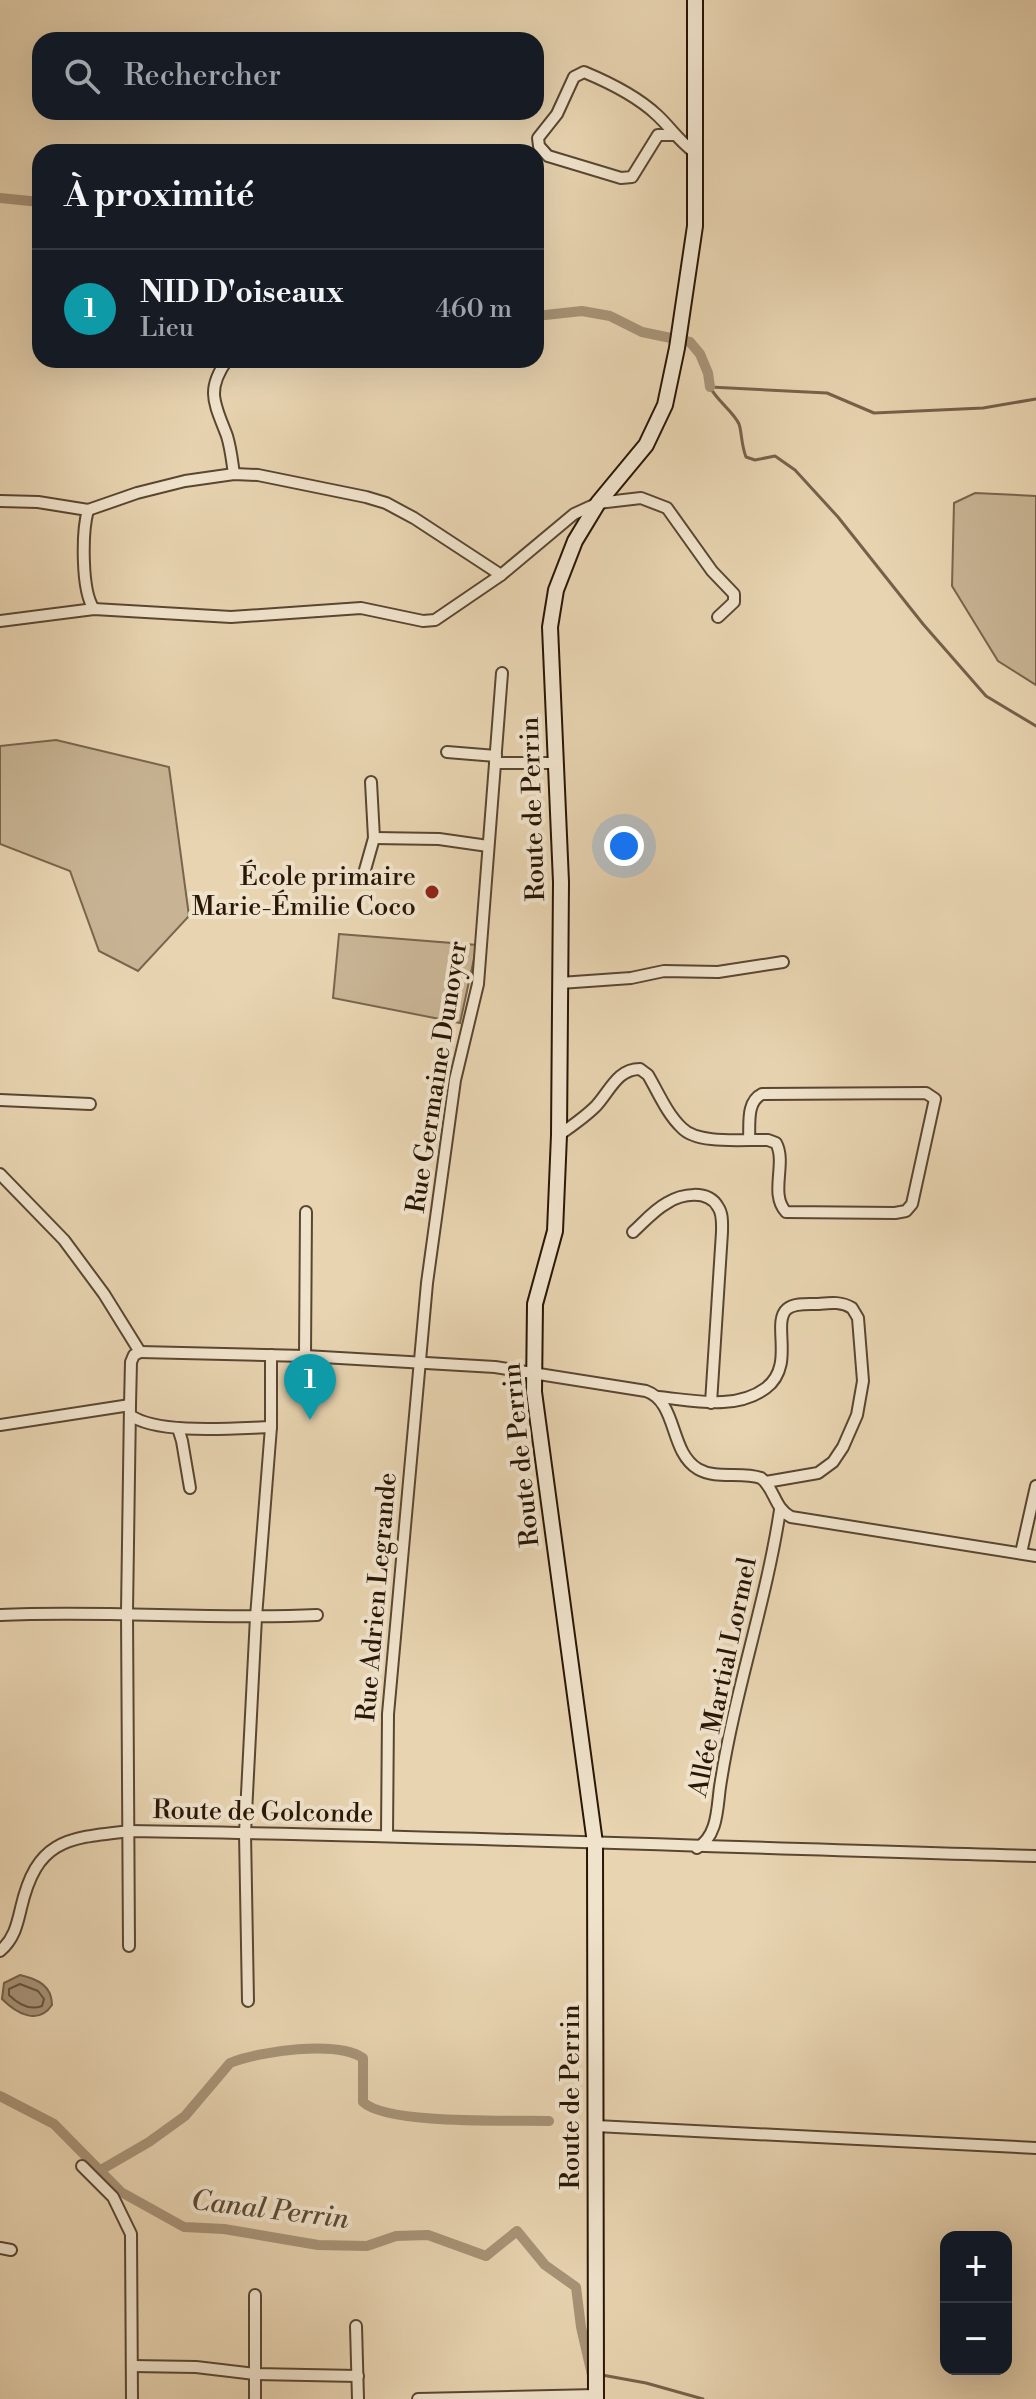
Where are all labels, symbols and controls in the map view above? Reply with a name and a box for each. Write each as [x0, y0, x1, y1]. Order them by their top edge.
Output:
search box [32, 32, 544, 120]
icon: search [60, 54, 104, 98]
text: Rechercher [124, 57, 281, 95]
text: À proximité [64, 175, 254, 217]
text: NID D'oiseaux [140, 274, 344, 312]
text: 1 [84, 293, 96, 325]
text: 460 m [435, 293, 512, 325]
text: Lieu [140, 312, 194, 344]
street label: Route de Perrin [514, 716, 552, 902]
your location [604, 826, 644, 866]
place label: École primaire Marie-Émilie Coco [192, 859, 416, 923]
marker: École primaire Marie-Émilie Coco [423, 883, 441, 901]
street label: Rue Germaine Dunoyer [400, 939, 474, 1215]
pin: 1 [284, 1354, 336, 1420]
street label: Route de Perrin [495, 1361, 547, 1549]
street label: Rue Adrien Legrande [350, 1471, 404, 1723]
street label: Allée Martial Lormel [682, 1554, 764, 1801]
street label: Route de Golconde [152, 1794, 374, 1830]
street label: Route de Perrin [555, 2005, 587, 2189]
water label: Canal Perrin [189, 2183, 351, 2237]
map controls [940, 2231, 1012, 2375]
button: + [940, 2231, 1012, 2303]
button: − [940, 2303, 1012, 2375]

